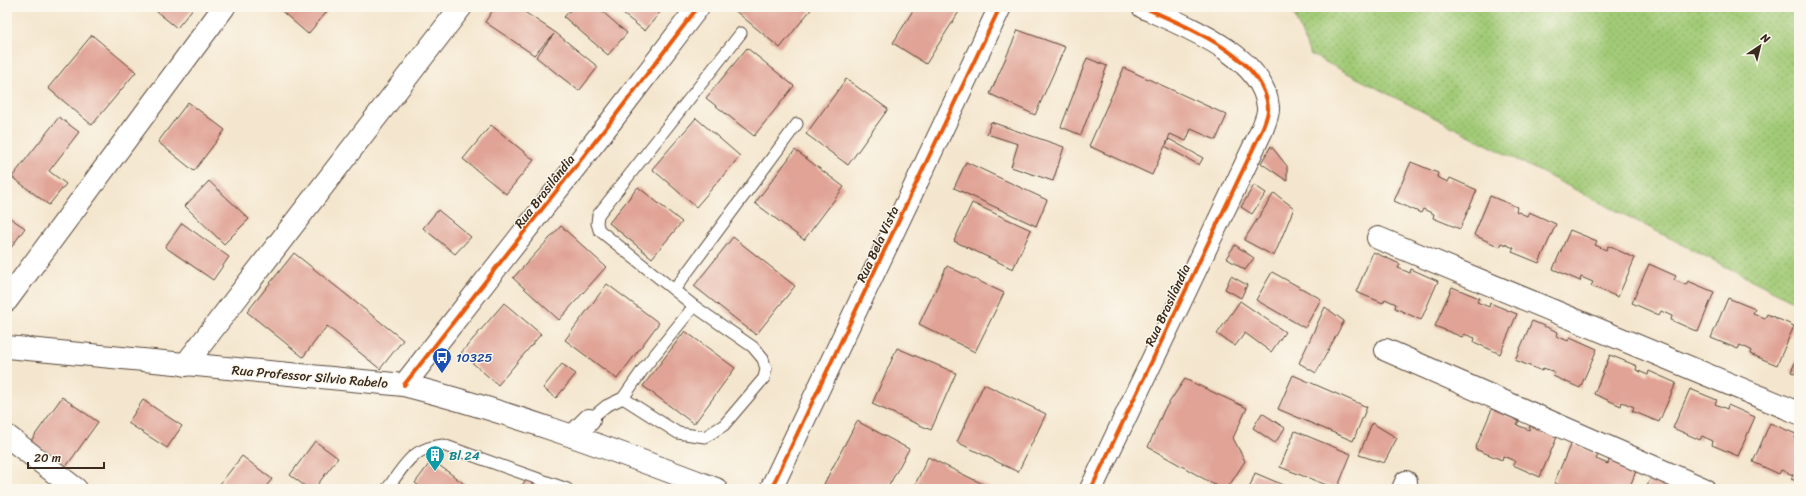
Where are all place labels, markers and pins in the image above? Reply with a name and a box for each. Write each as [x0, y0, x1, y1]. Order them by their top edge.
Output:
bus stop icon: 10325 [431, 346, 453, 374]
place label: 10325 [456, 346, 492, 369]
building icon: Bl 24 [424, 444, 446, 472]
place label: Bl 24 [449, 444, 480, 467]

